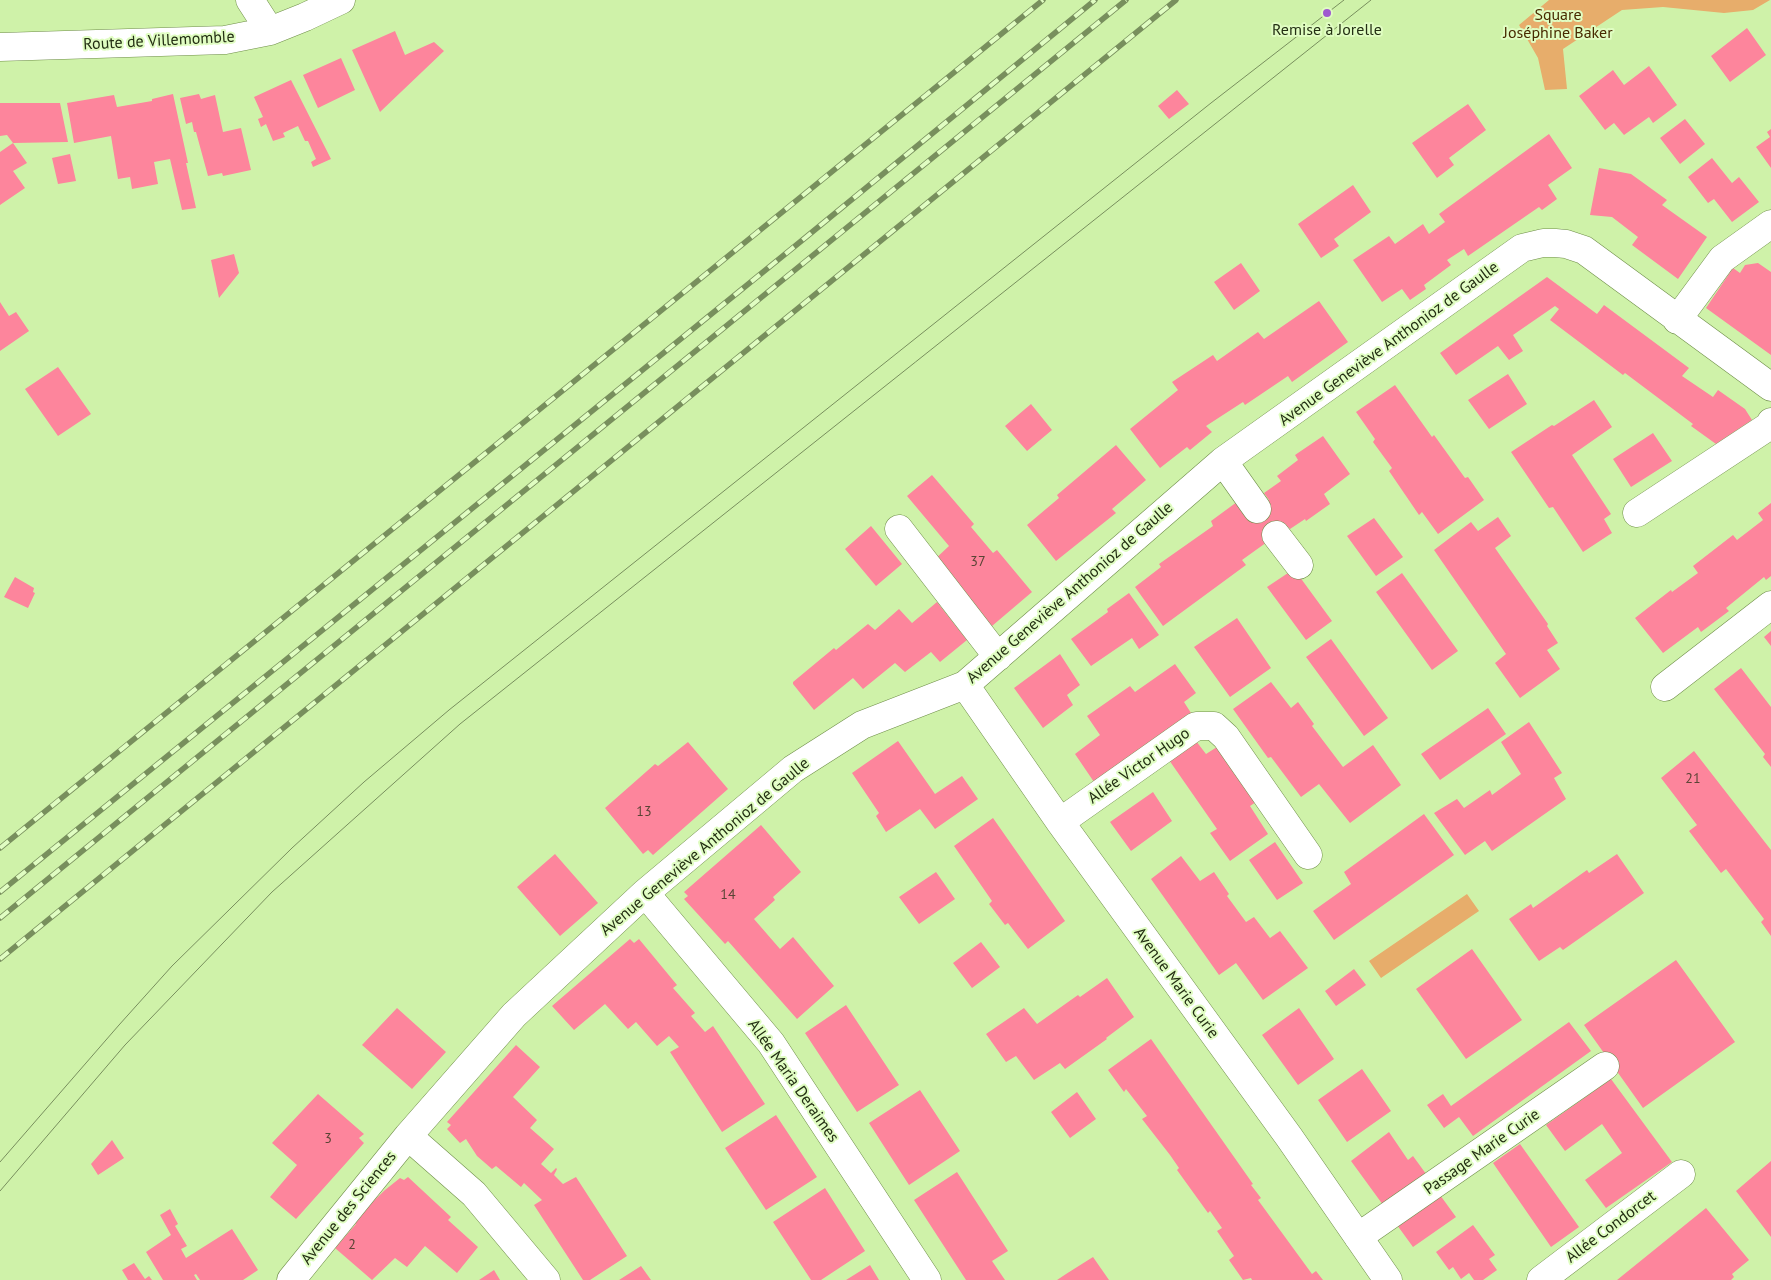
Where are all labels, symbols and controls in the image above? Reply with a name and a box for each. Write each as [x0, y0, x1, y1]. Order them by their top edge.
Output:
park label: Square Joséphine Baker [1503, 5, 1613, 43]
marker: Remise à Jorelle [1321, 7, 1333, 19]
place label: Remise à Jorelle [1272, 20, 1382, 40]
street label: Route de Villemomble [83, 27, 235, 55]
street label: Avenue Geneviève Anthonioz de Gaulle [1275, 258, 1503, 430]
street label: Avenue Geneviève Anthonioz de Gaulle [963, 498, 1177, 688]
house number: 37 [970, 554, 986, 570]
street label: Allée Victor Hugo [1084, 724, 1194, 808]
street label: Avenue Geneviève Anthonioz de Gaulle [597, 754, 813, 940]
house number: 21 [1685, 771, 1701, 787]
house number: 13 [636, 804, 652, 820]
house number: 14 [720, 887, 736, 903]
street label: Avenue Marie Curie [1129, 924, 1223, 1042]
street label: Allée Maria Deraimes [743, 1016, 843, 1146]
street label: Passage Marie Curie [1420, 1105, 1544, 1199]
house number: 3 [324, 1131, 332, 1147]
street label: Avenue des Sciences [297, 1147, 401, 1269]
street label: Allée Condorcet [1562, 1187, 1660, 1267]
house number: 2 [348, 1237, 356, 1253]

